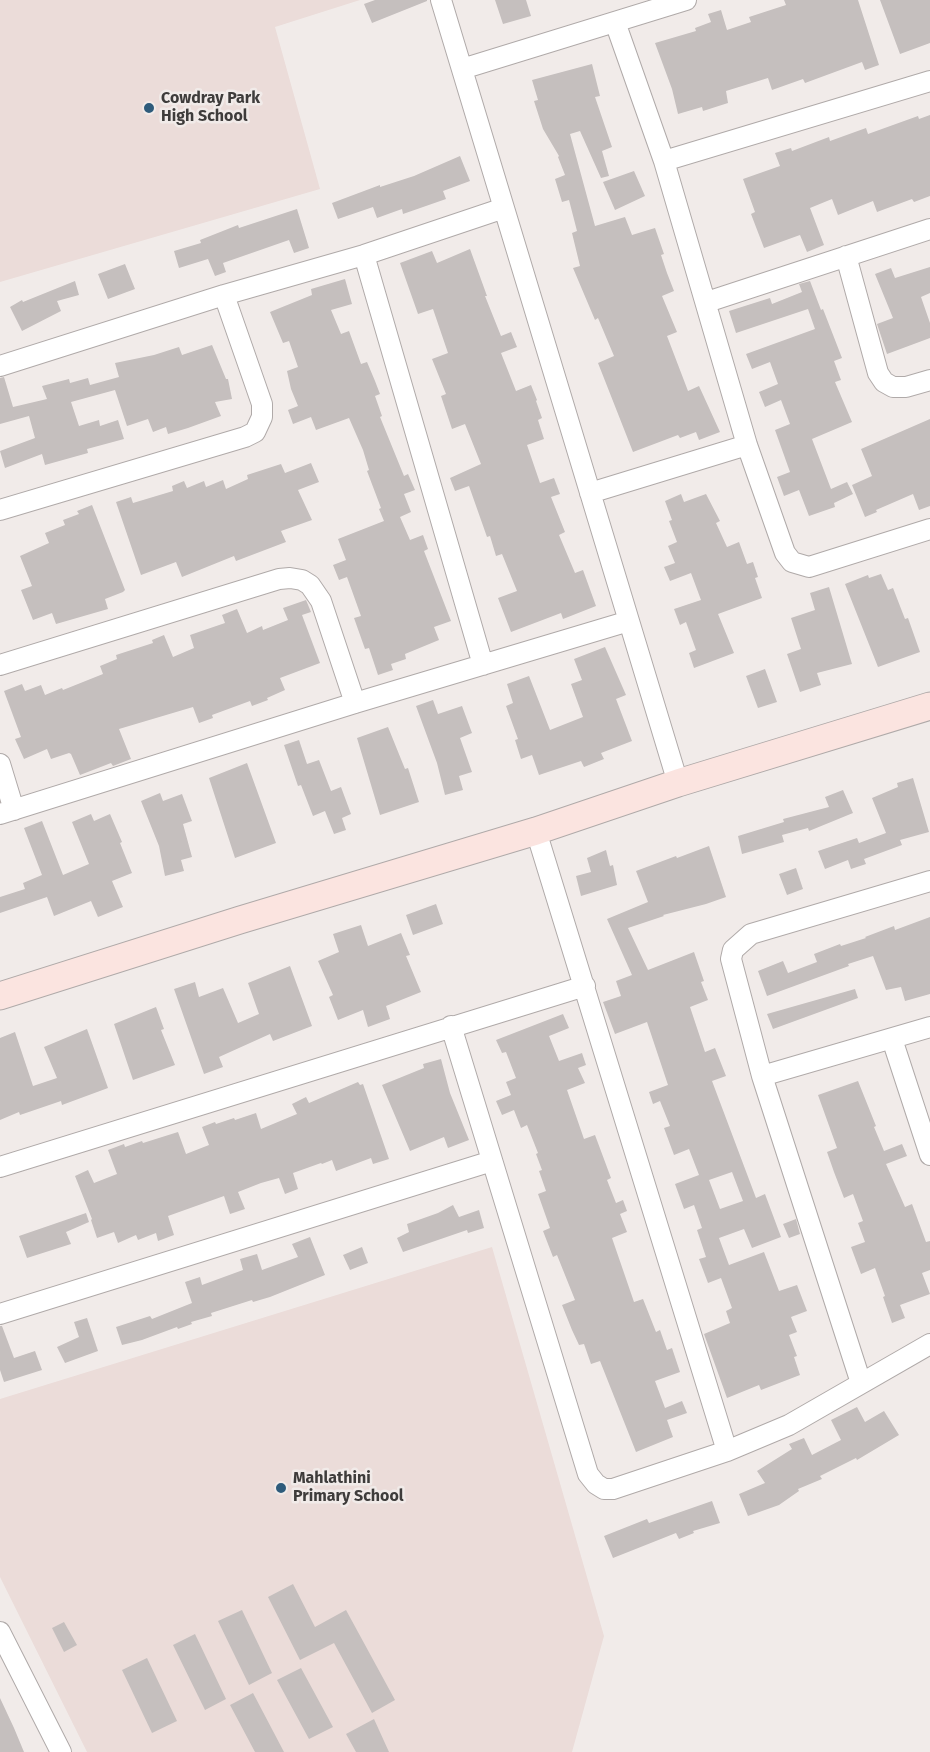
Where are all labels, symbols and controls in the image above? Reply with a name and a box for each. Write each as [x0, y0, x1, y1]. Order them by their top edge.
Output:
place label: Cowdray Park High School [161, 89, 260, 127]
marker: Cowdray Park High School [142, 101, 156, 115]
place label: Mahlathini Primary School [293, 1469, 403, 1507]
marker: Mahlathini Primary School [274, 1481, 288, 1495]

